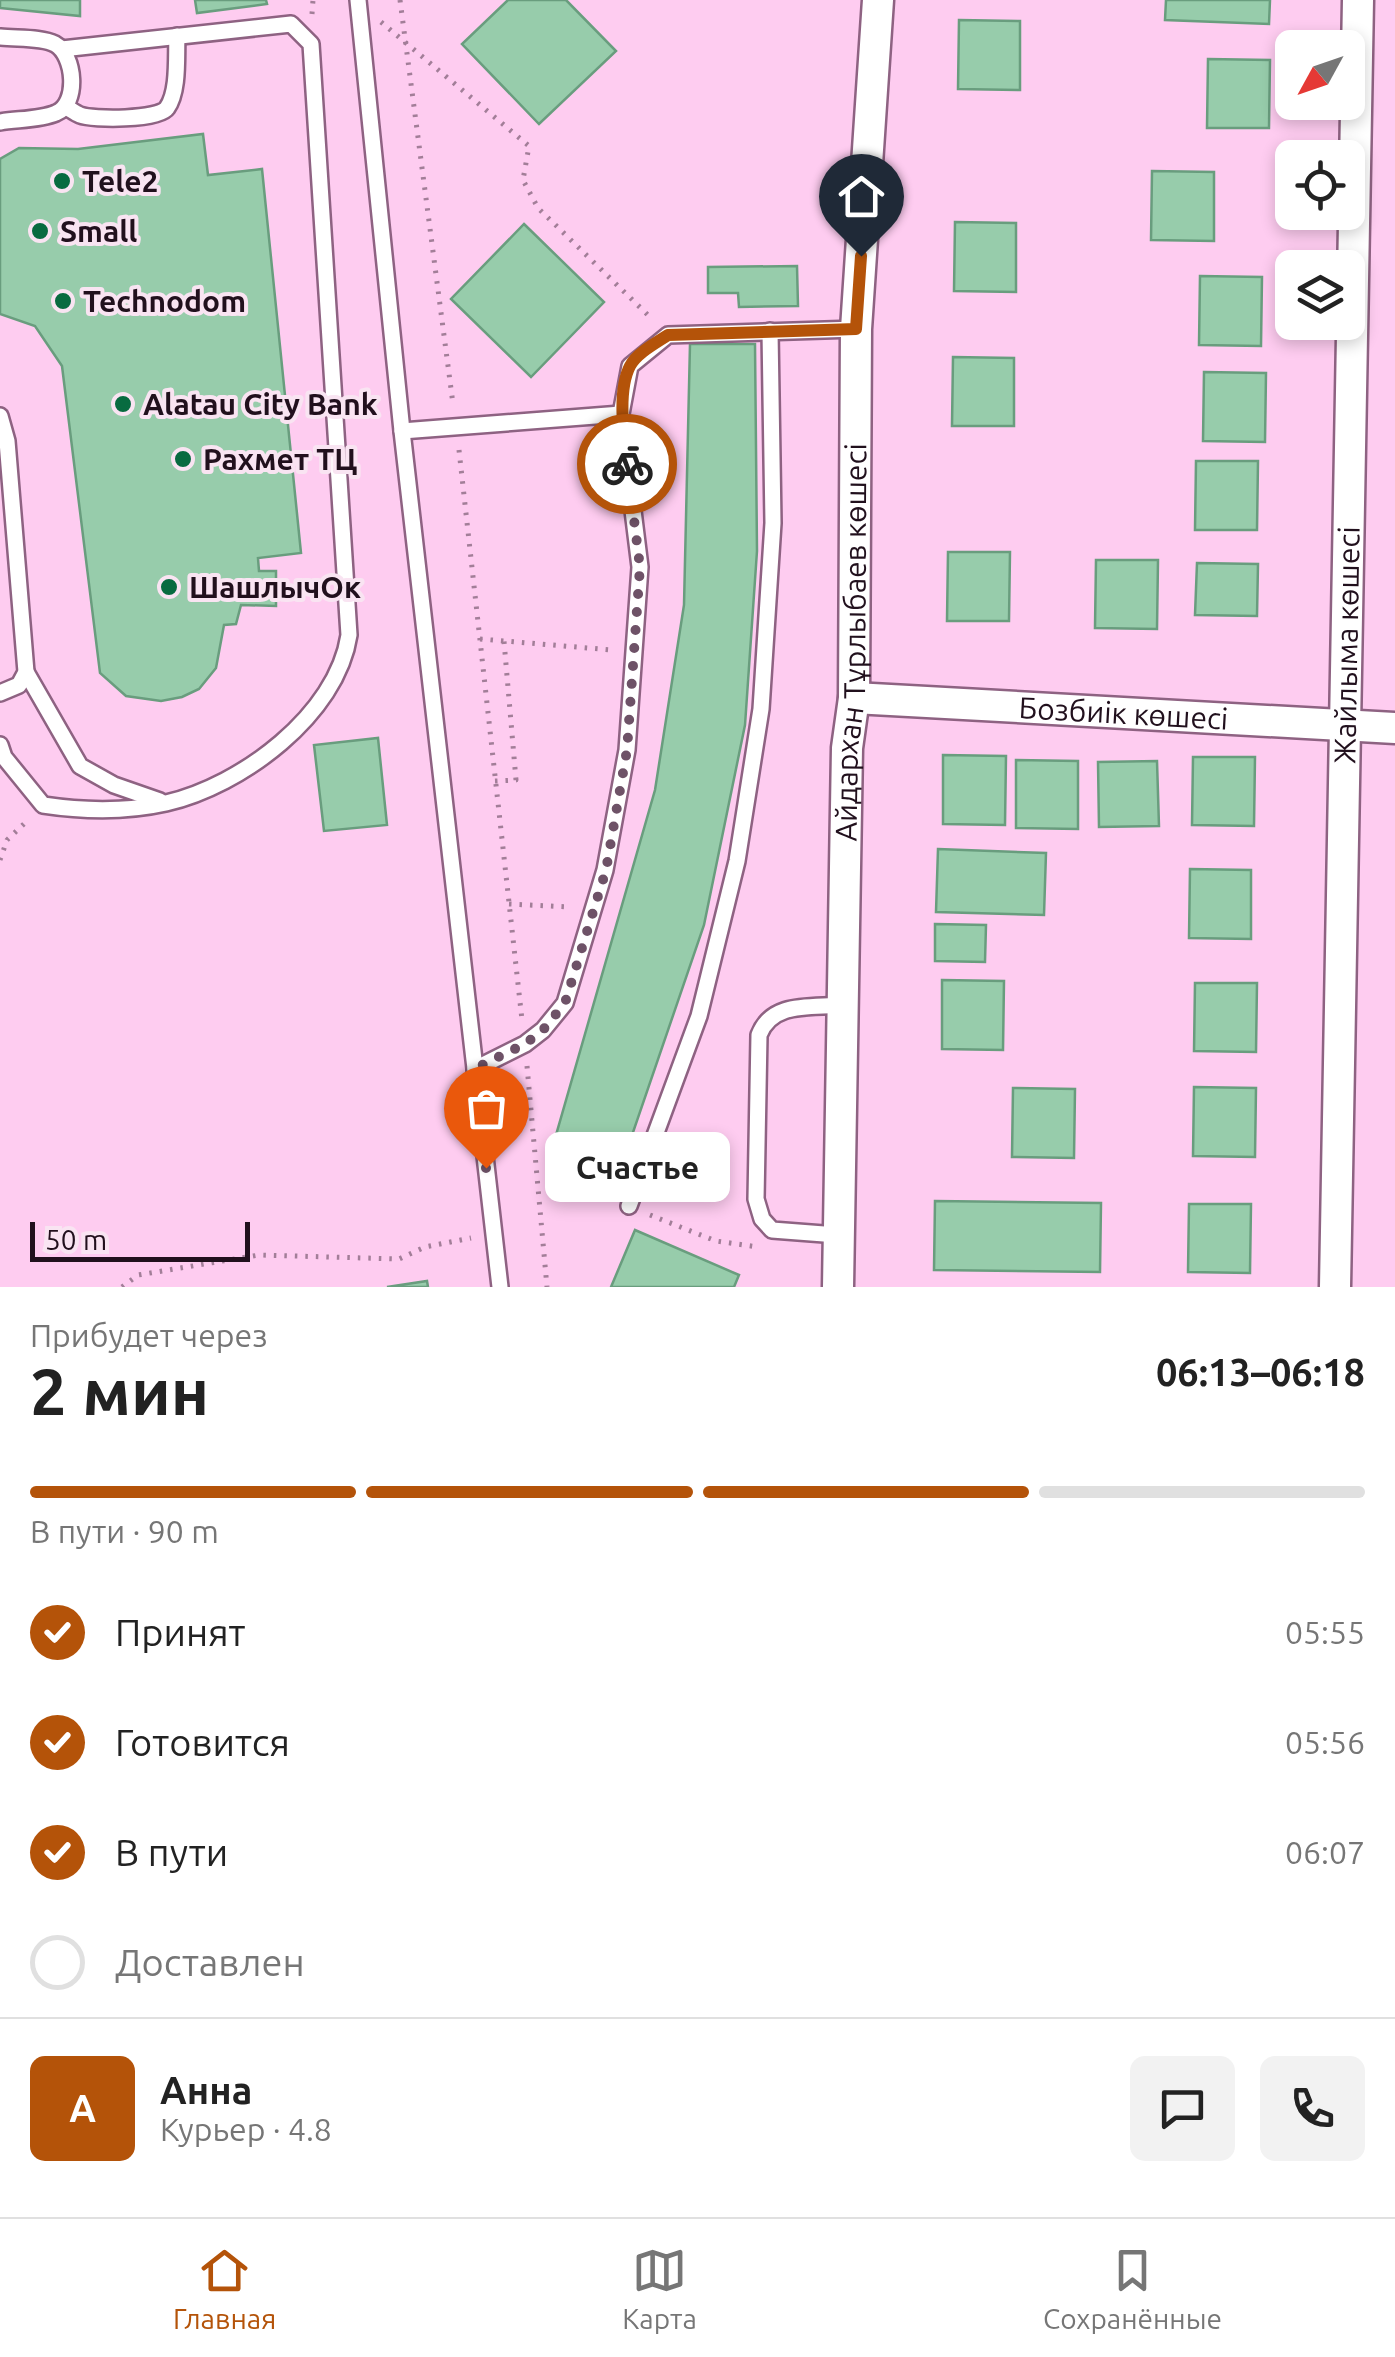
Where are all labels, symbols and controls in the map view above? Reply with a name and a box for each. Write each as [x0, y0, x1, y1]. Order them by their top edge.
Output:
north arrow [1275, 30, 1365, 120]
map controls [1275, 30, 1365, 340]
button: locate [1275, 140, 1365, 230]
pin [819, 154, 904, 257]
place label: Tele2 [82, 164, 159, 198]
icon: home [834, 169, 889, 224]
marker: Tele2 [51, 170, 73, 192]
place label: Small [60, 214, 137, 248]
marker: Small [29, 220, 51, 242]
button: layers [1275, 250, 1365, 340]
place label: Technodom [83, 284, 246, 318]
marker: Technodom [52, 290, 74, 312]
place label: Alatau City Bank [143, 387, 378, 421]
marker: Alatau City Bank [112, 393, 134, 415]
courier [577, 414, 677, 514]
icon: bike [600, 437, 655, 492]
place label: Рахмет ТЦ [203, 442, 357, 476]
street label: Айдархан Тұрлыбаев көшесі [828, 443, 872, 842]
marker: Рахмет ТЦ [172, 448, 194, 470]
street label: Жайлыма көшесі [1327, 526, 1366, 764]
place label: ШашлычОк [189, 570, 361, 604]
marker: ШашлычОк [158, 576, 180, 598]
street label: Бозбиік көшесі [1018, 690, 1229, 736]
pin [444, 1066, 529, 1169]
icon: bag [459, 1081, 514, 1136]
callout: Счастье [546, 1133, 731, 1203]
text: Счастье [576, 1149, 699, 1185]
scale bar [30, 1217, 250, 1262]
text: 50 m [45, 1224, 107, 1255]
text: Прибудет через [30, 1317, 268, 1353]
text: 06:13–06:18 [1156, 1351, 1365, 1393]
text: 2 мин [30, 1354, 209, 1427]
text: В пути · 90 m [30, 1513, 219, 1549]
icon: check [30, 1605, 85, 1660]
text: Принят [115, 1611, 245, 1653]
text: 05:55 [1285, 1614, 1365, 1650]
icon: check [30, 1715, 85, 1770]
text: Готовится [115, 1721, 290, 1763]
text: 05:56 [1285, 1724, 1365, 1760]
icon: check [30, 1825, 85, 1880]
text: В пути [115, 1831, 228, 1873]
text: 06:07 [1285, 1834, 1365, 1870]
text: Доставлен [115, 1941, 305, 1983]
button: chat [1130, 2056, 1235, 2161]
button: phone [1260, 2056, 1365, 2161]
text: Анна [160, 2069, 252, 2111]
text: А [69, 2087, 96, 2129]
text: Курьер · 4.8 [160, 2111, 332, 2147]
tab: Главная [173, 2243, 276, 2334]
tab: Карта [622, 2243, 697, 2334]
tab: Сохранённые [1043, 2243, 1222, 2334]

